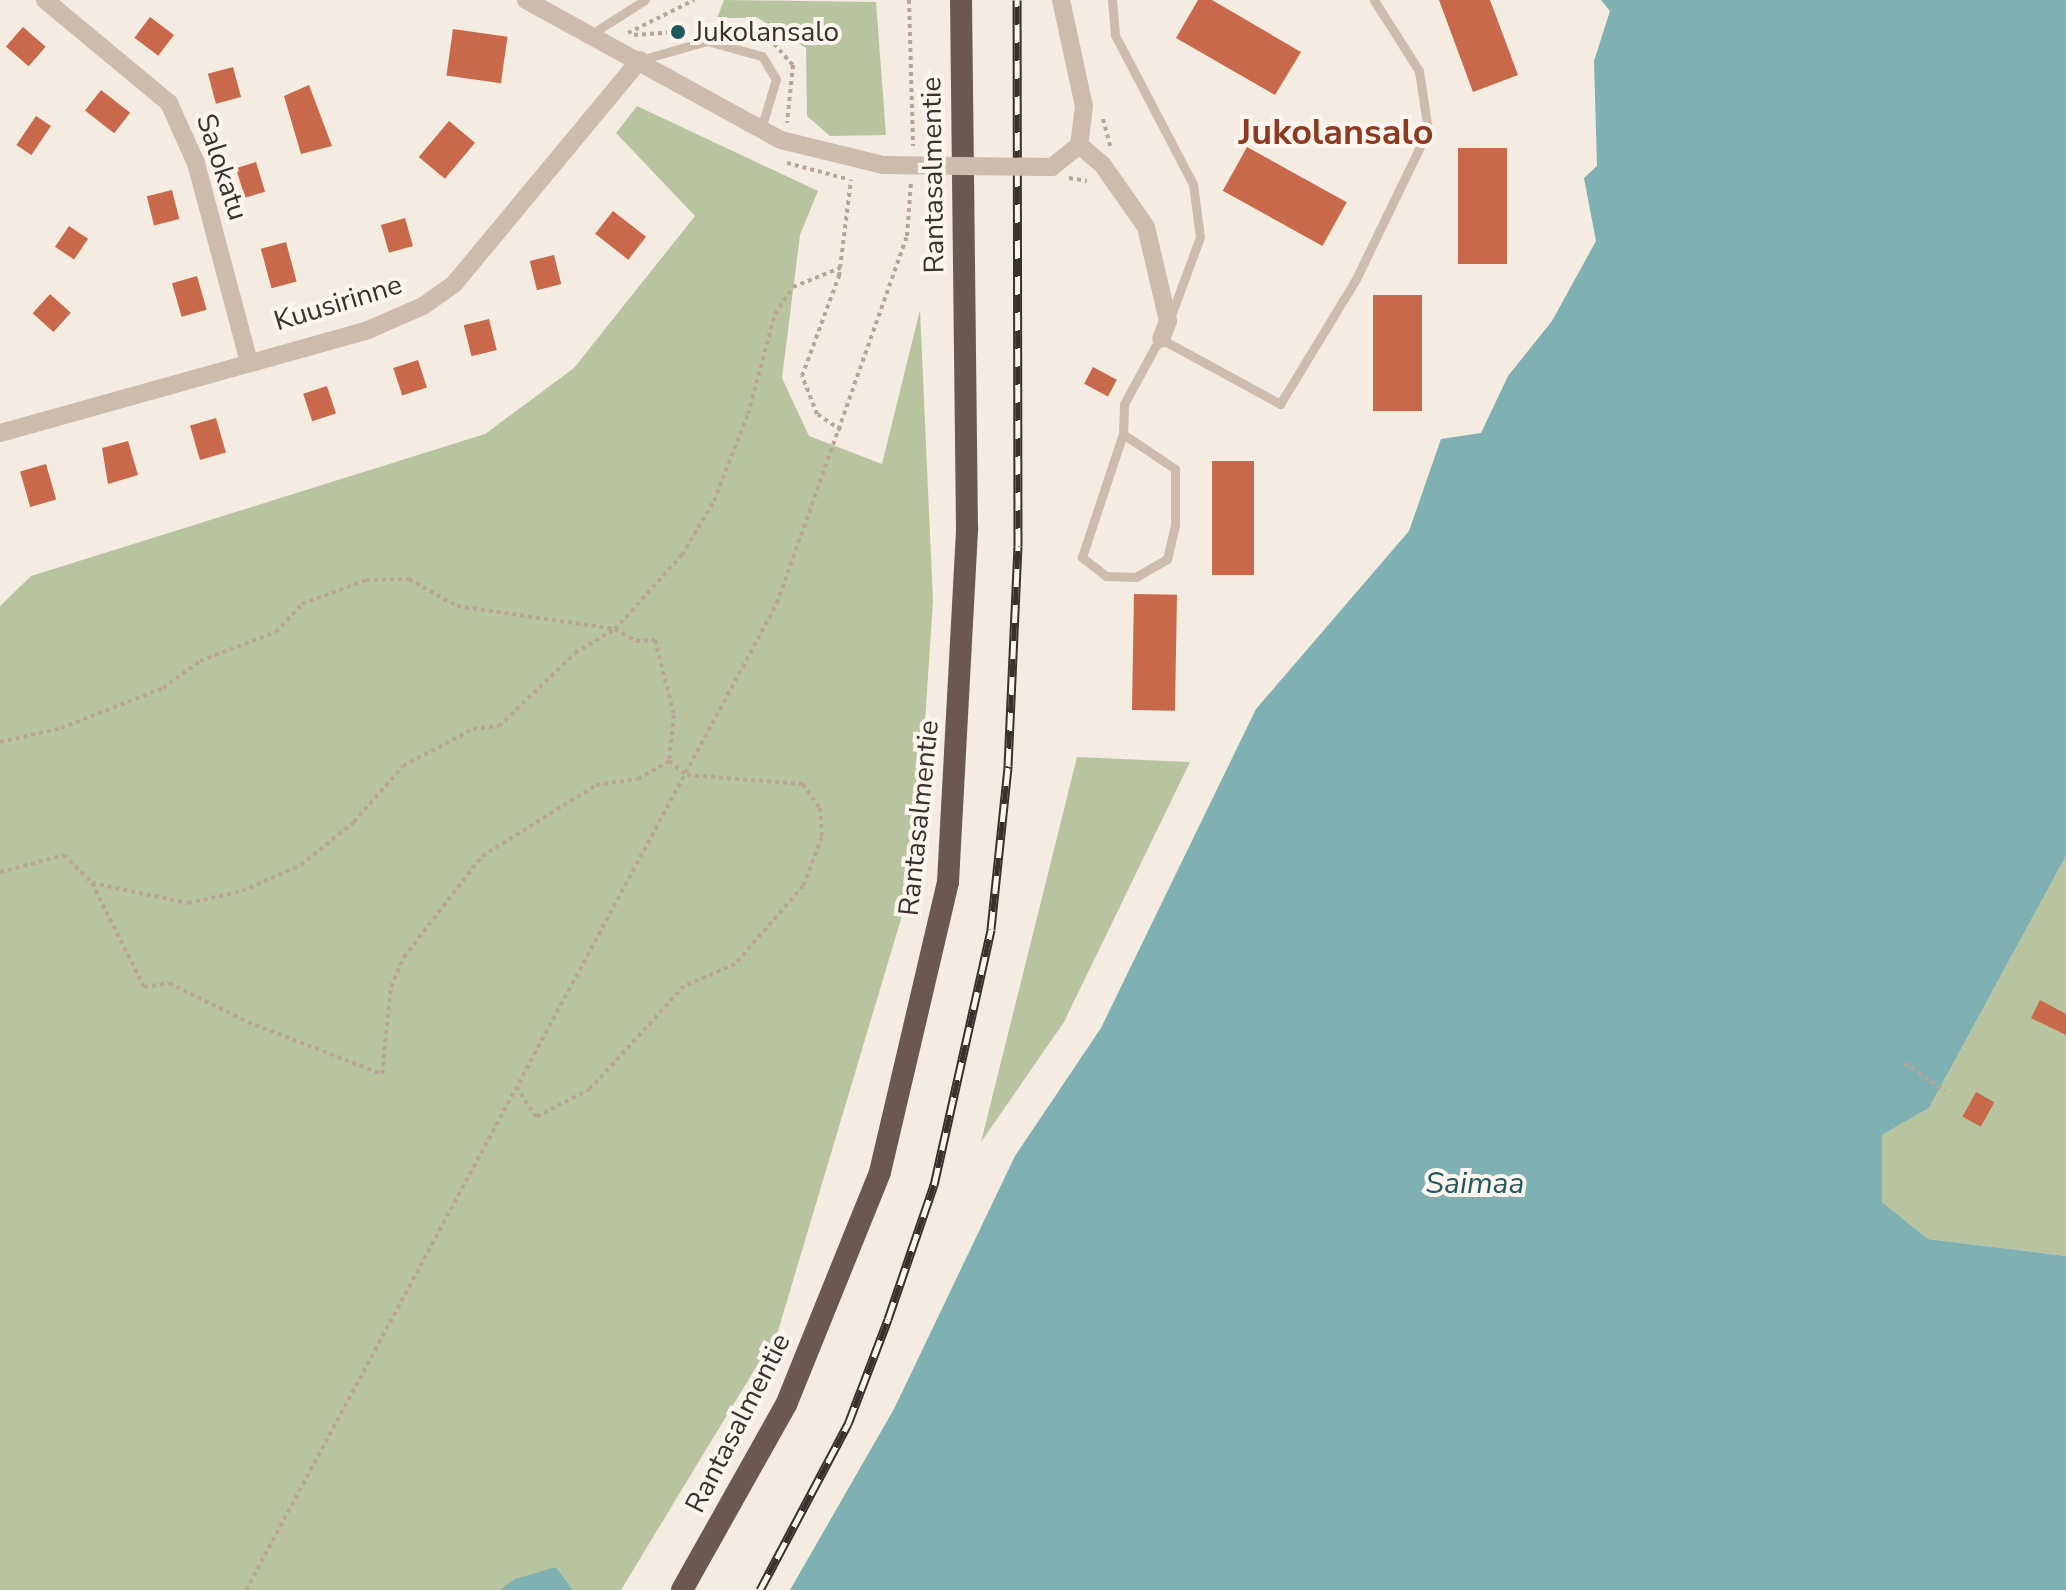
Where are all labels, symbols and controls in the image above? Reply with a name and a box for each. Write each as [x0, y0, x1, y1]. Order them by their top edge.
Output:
place label: Jukolansalo [694, 15, 839, 49]
marker: Jukolansalo [669, 23, 687, 41]
street label: Rantasalmentie [914, 76, 952, 274]
street label: Salokatu [189, 110, 255, 224]
district label: Jukolansalo [1239, 111, 1433, 155]
street label: Kuusirinne [270, 268, 406, 338]
street label: Rantasalmentie [892, 718, 946, 918]
water label: Saimaa [1426, 1166, 1524, 1202]
street label: Rantasalmentie [678, 1328, 798, 1518]

